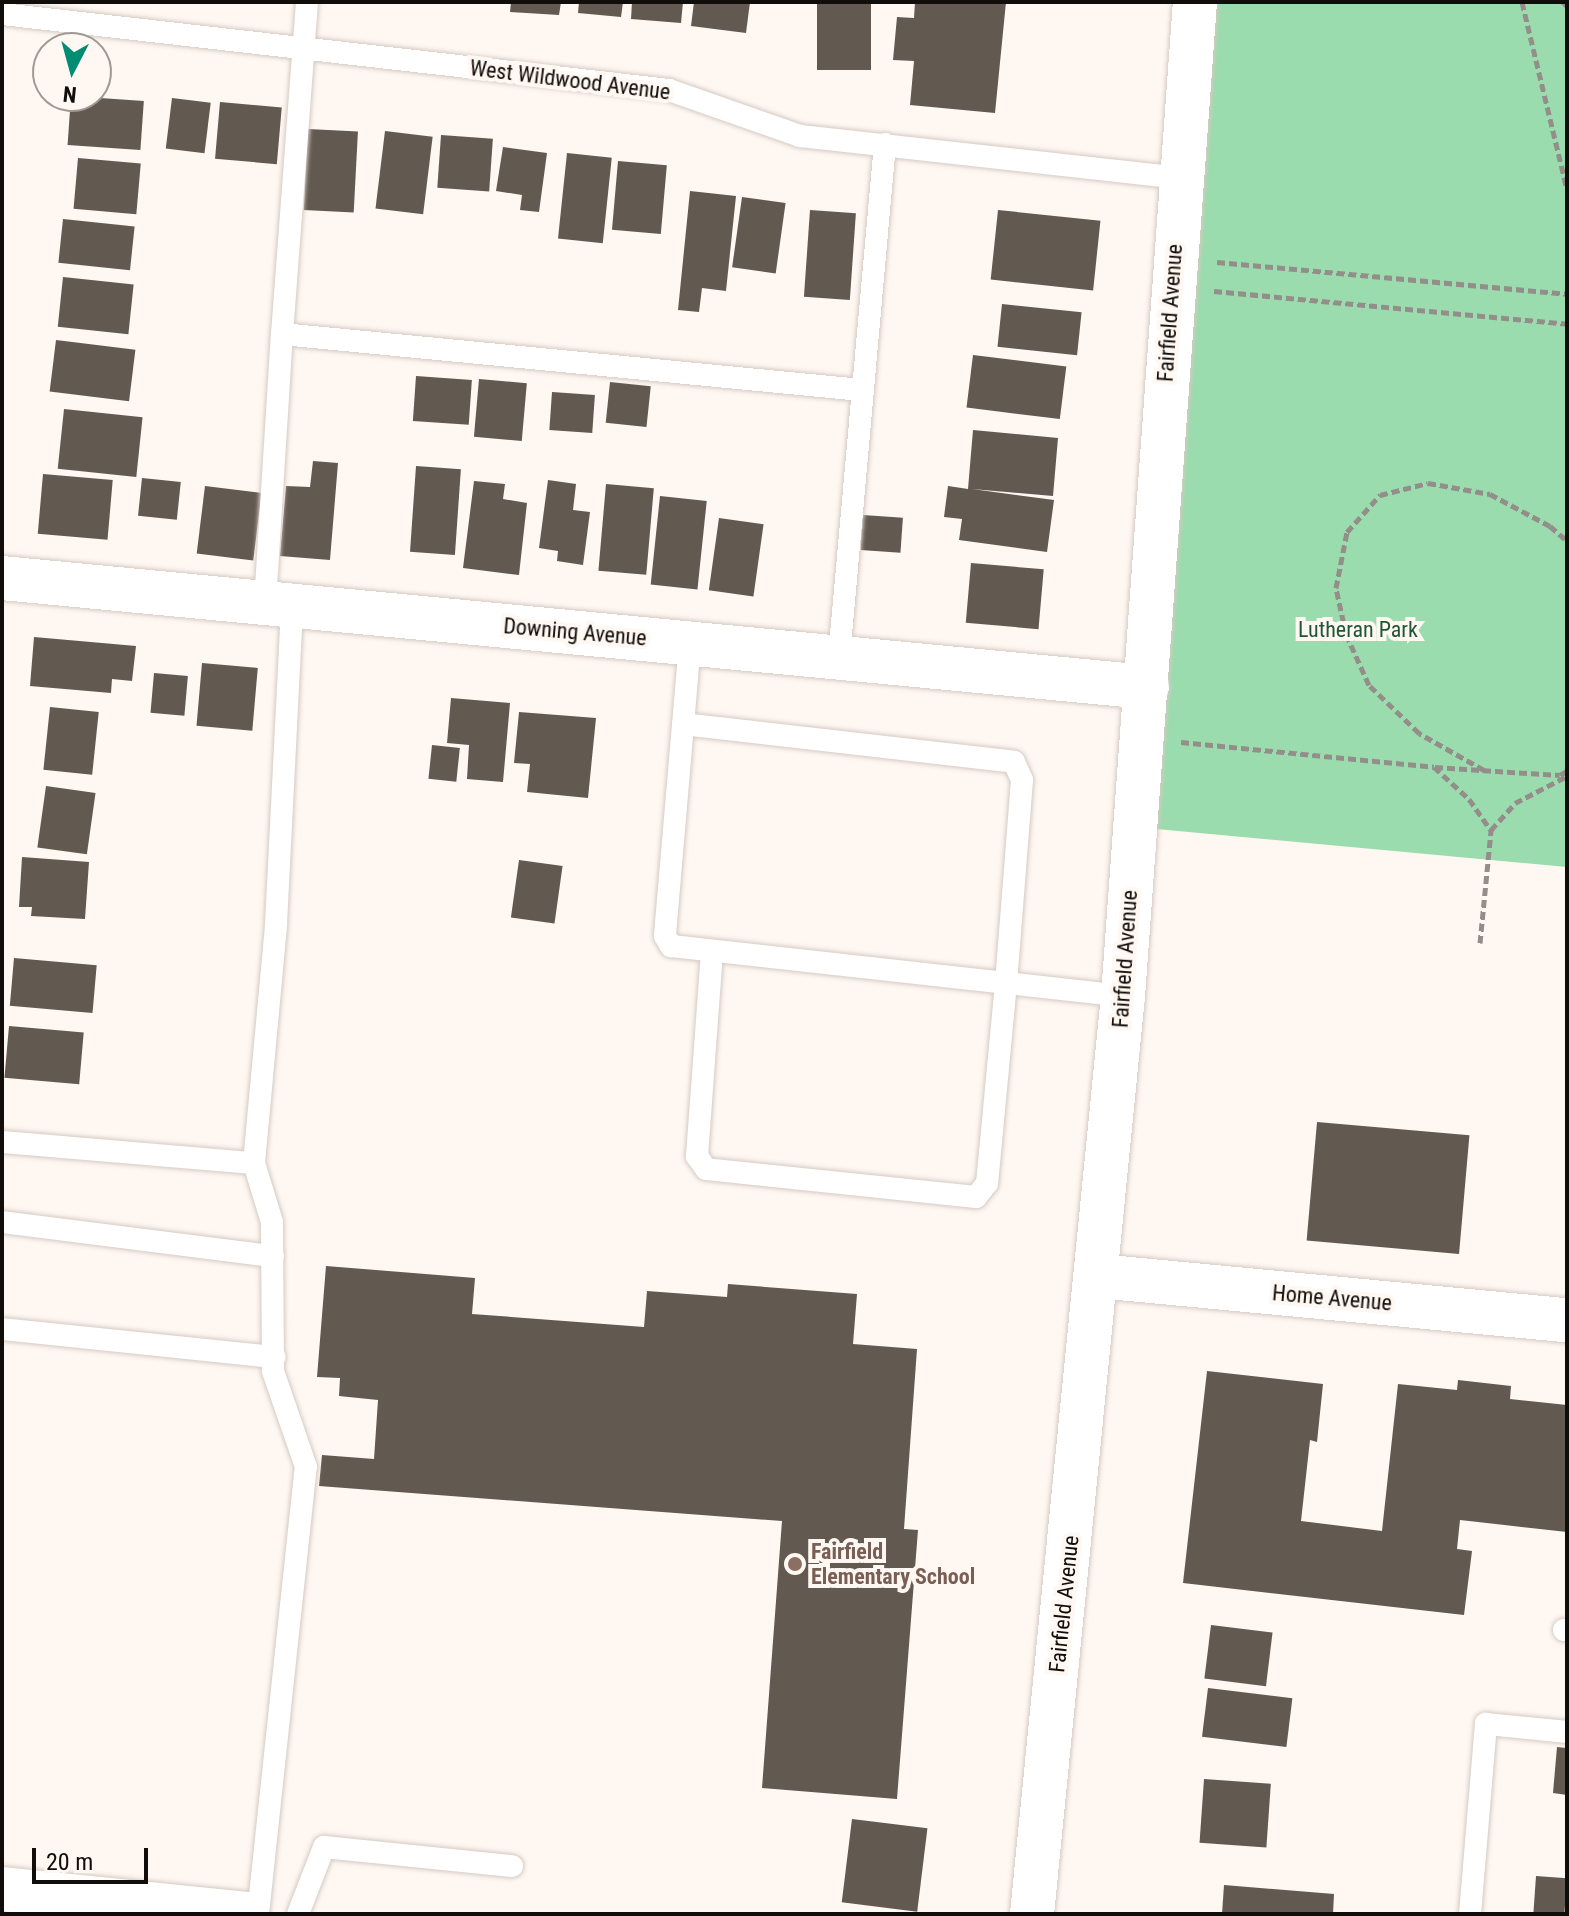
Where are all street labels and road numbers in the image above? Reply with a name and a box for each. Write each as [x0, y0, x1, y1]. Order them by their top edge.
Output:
street label: West Wildwood Avenue [468, 55, 672, 105]
street label: Fairfield Avenue [1152, 243, 1188, 383]
street label: Downing Avenue [502, 613, 648, 651]
street label: Fairfield Avenue [1107, 889, 1143, 1029]
street label: Home Avenue [1271, 1280, 1393, 1316]
street label: Fairfield Avenue [1044, 1534, 1084, 1674]

